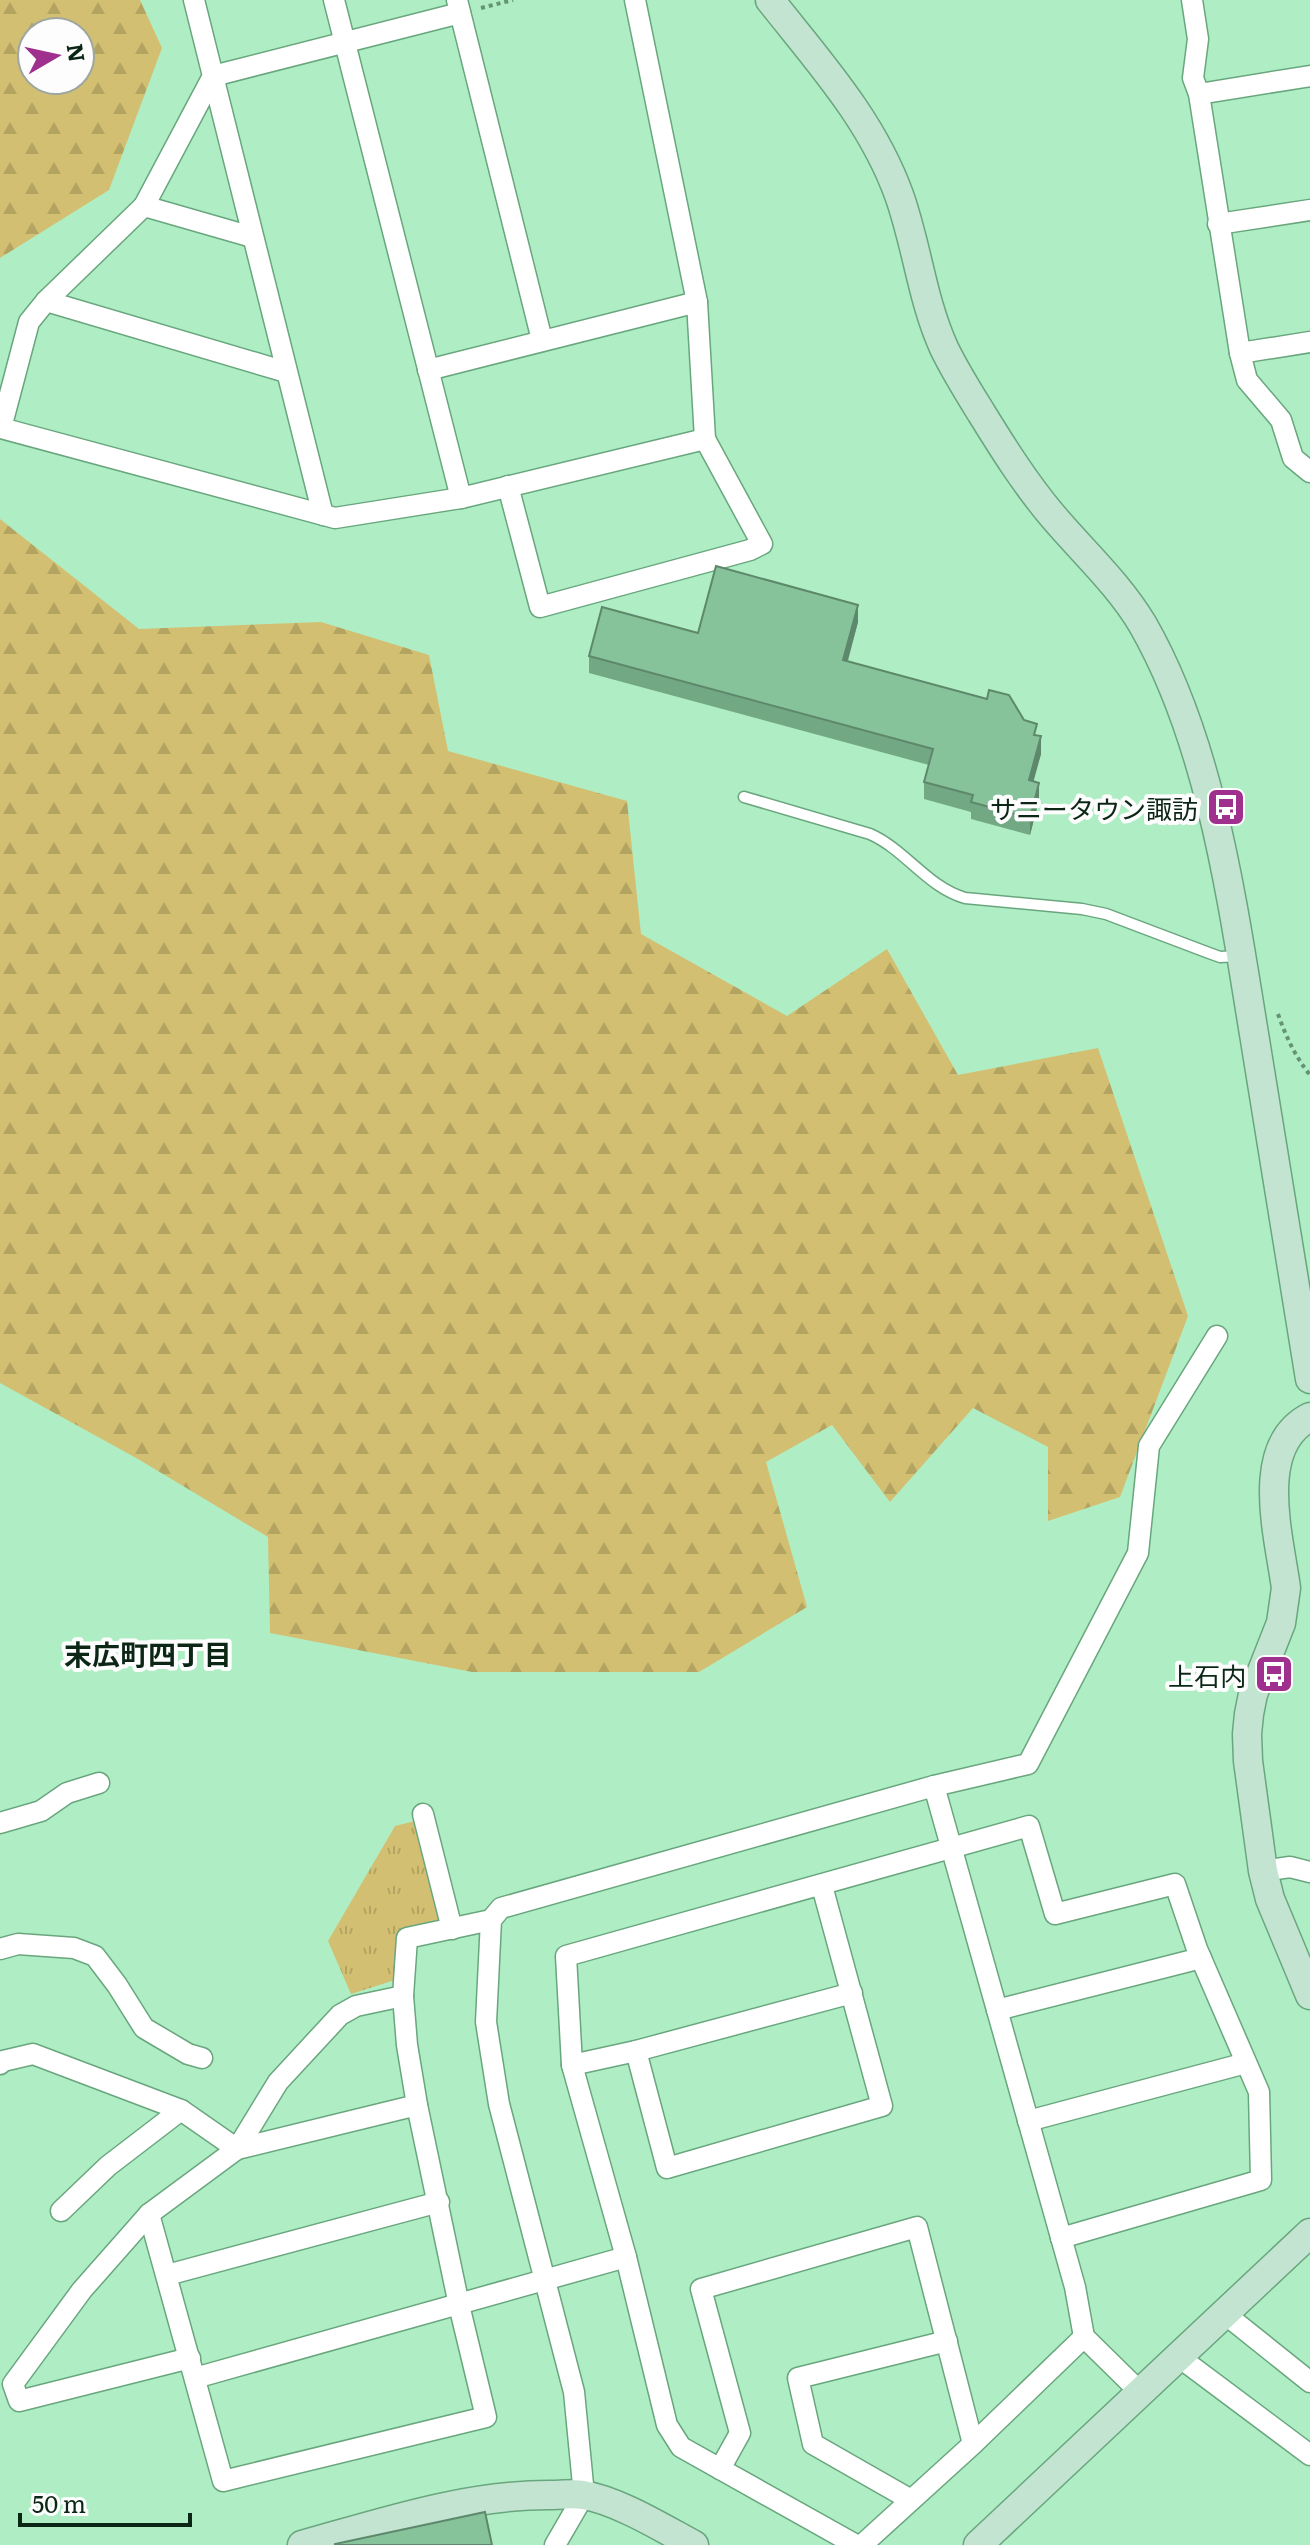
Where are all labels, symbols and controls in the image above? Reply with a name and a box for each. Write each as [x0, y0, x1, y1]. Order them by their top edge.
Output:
north arrow [16, 16, 96, 96]
text: N [59, 41, 95, 64]
bus stop icon: サニータウン諏訪 [1205, 786, 1247, 828]
place label: サニータウン諏訪 [990, 788, 1198, 827]
district label: 末広町四丁目 [64, 1632, 232, 1674]
bus stop icon: 上石内 [1253, 1653, 1295, 1695]
place label: 上石内 [1168, 1655, 1246, 1694]
scale bar [20, 2477, 190, 2527]
text: 50 m [32, 2485, 86, 2520]

